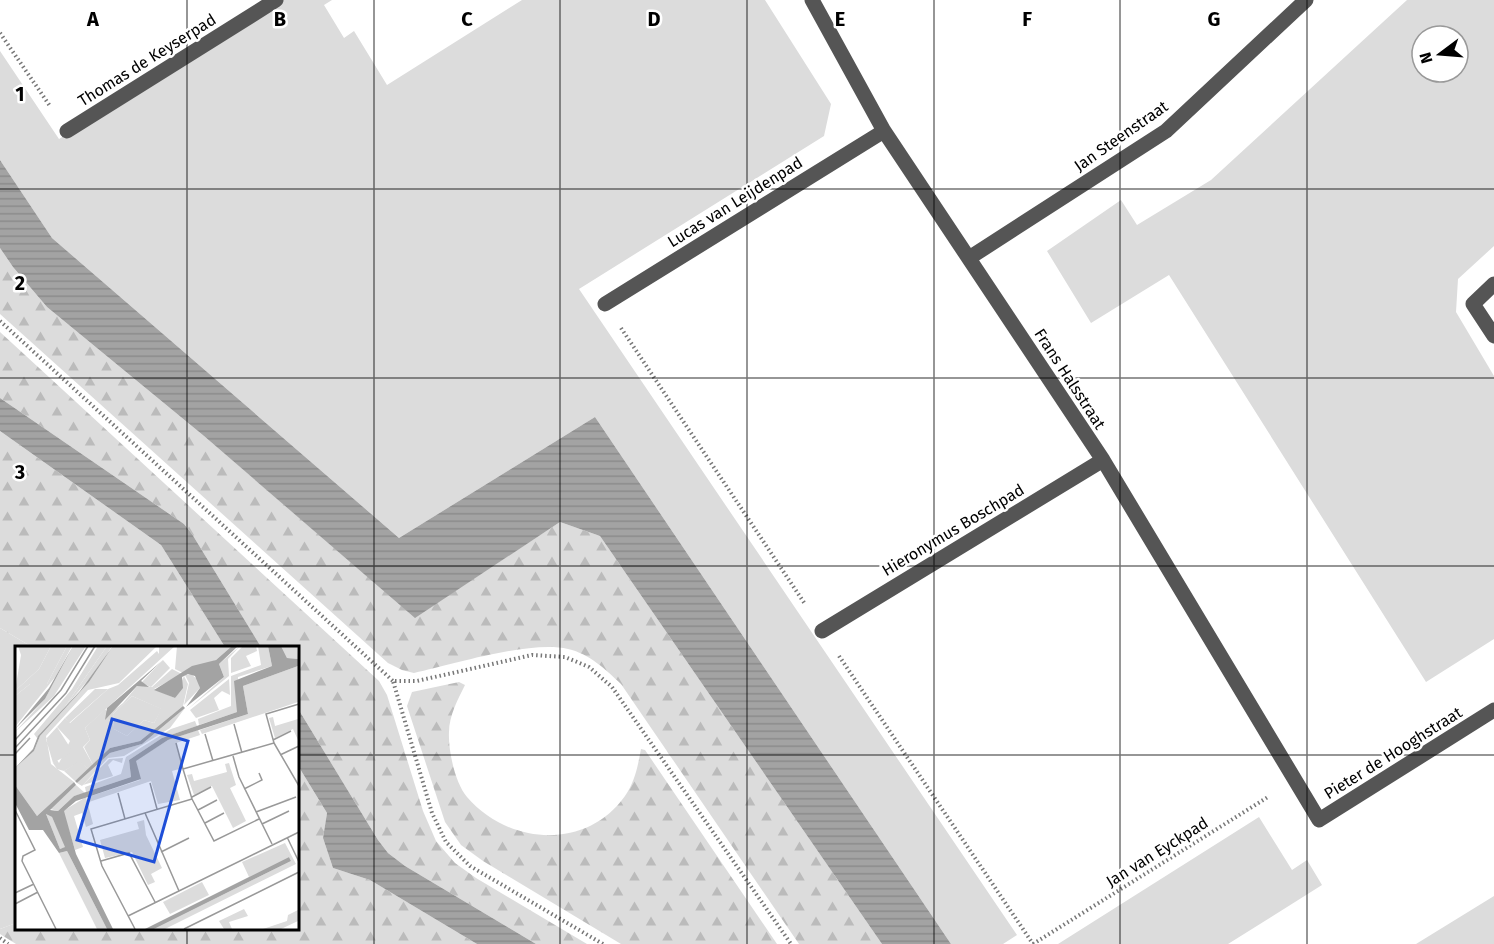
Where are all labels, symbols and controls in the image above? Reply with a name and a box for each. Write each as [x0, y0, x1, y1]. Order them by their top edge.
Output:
text: A [86, 7, 100, 31]
text: B [274, 7, 286, 31]
text: C [461, 7, 473, 31]
text: D [647, 7, 661, 31]
text: E [835, 7, 845, 31]
text: F [1022, 7, 1032, 31]
text: G [1208, 7, 1220, 31]
street label: Thomas de Keyserpad [75, 10, 219, 110]
north arrow [1410, 24, 1470, 84]
text: N [1415, 50, 1437, 66]
text: 1 [15, 82, 25, 106]
street label: Jan Steenstraat [1070, 96, 1172, 175]
street label: Lucas van Leijdenpad [664, 153, 806, 251]
text: 2 [15, 271, 25, 295]
street label: Frans Halsstraat [1030, 325, 1110, 433]
text: 3 [14, 460, 25, 484]
street label: Hieronymus Boschpad [879, 480, 1027, 580]
inset map [15, 646, 298, 929]
street label: Pieter de Hooghstraat [1321, 703, 1466, 803]
street label: Jan van Eyckpad [1103, 813, 1211, 891]

